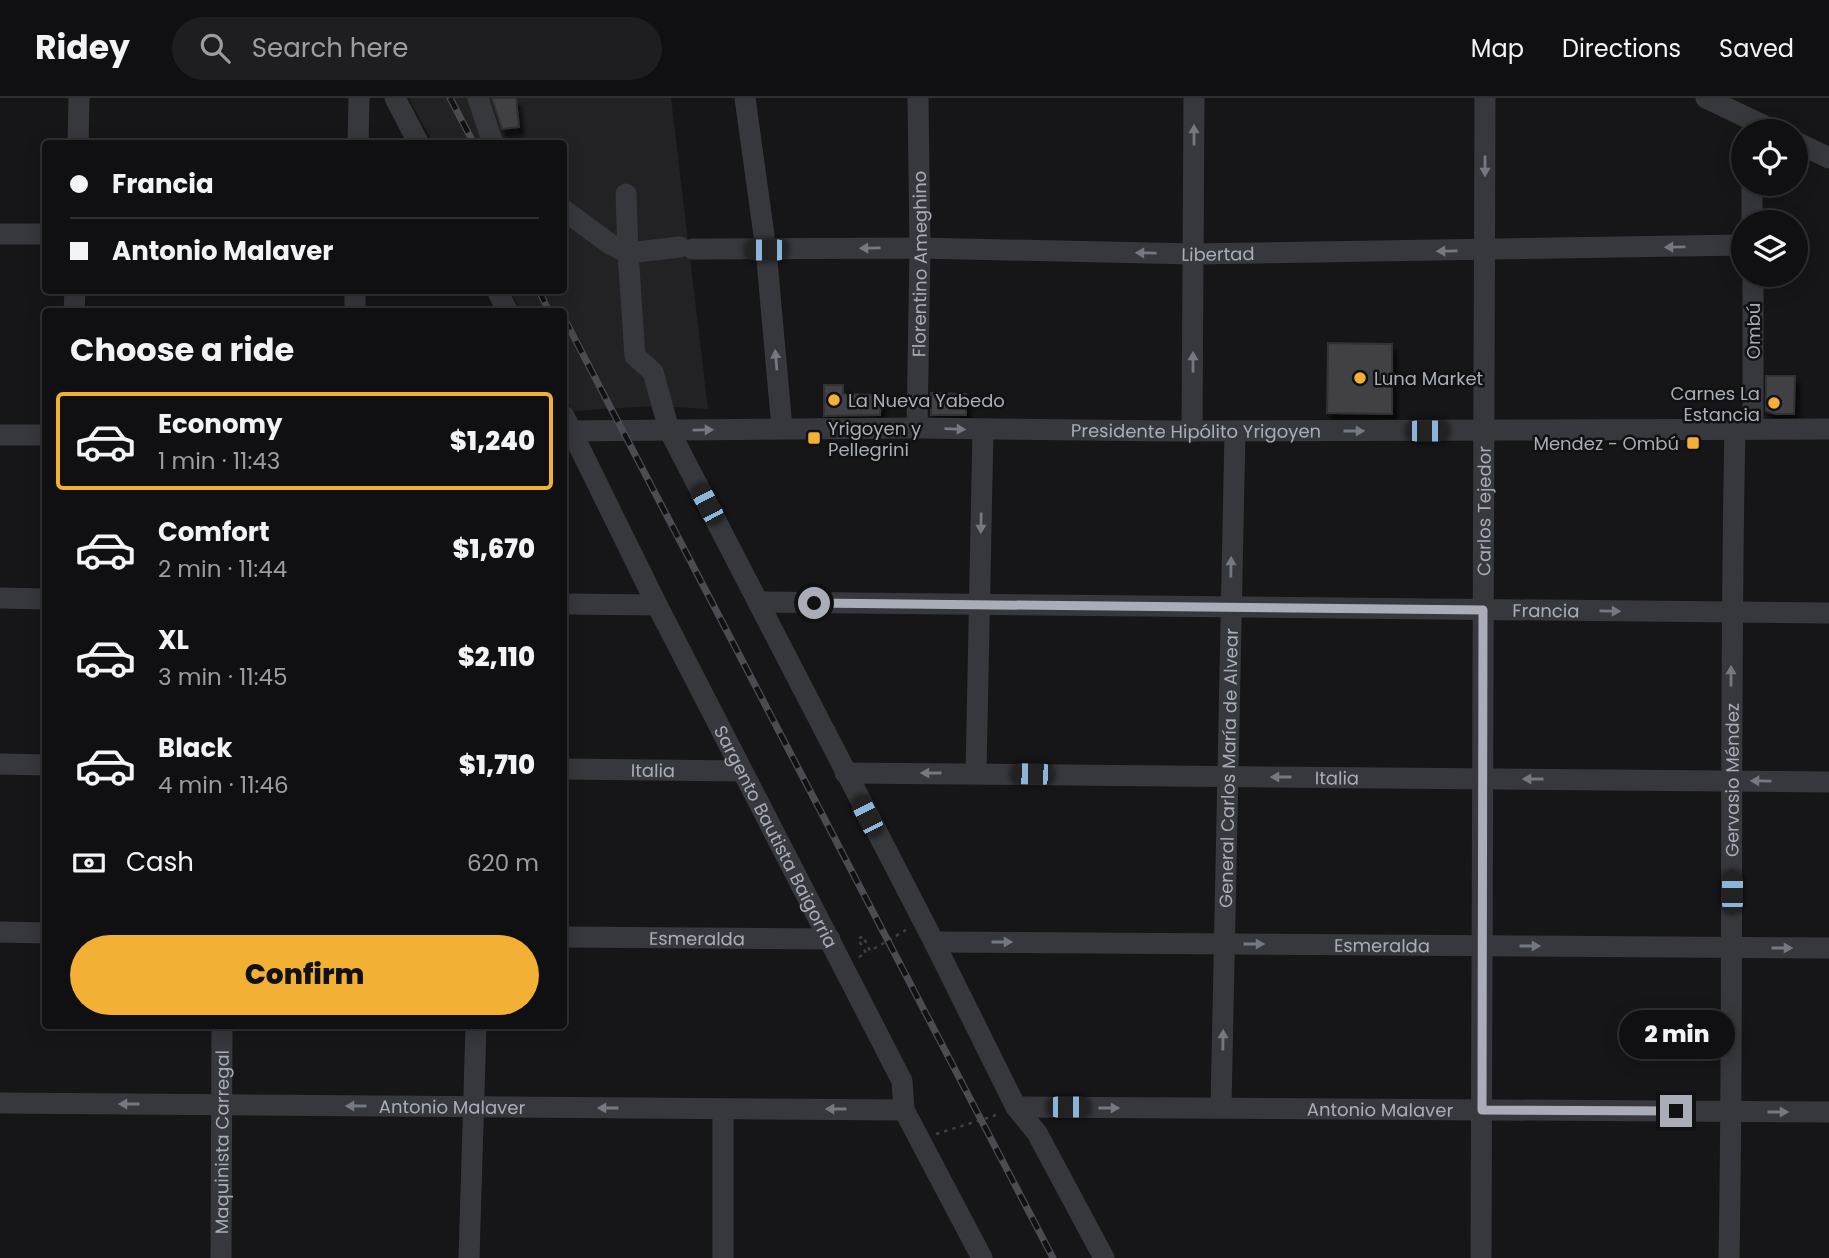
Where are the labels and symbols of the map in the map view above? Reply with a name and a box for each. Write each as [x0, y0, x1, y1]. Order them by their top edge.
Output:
one-way arrow [1188, 124, 1200, 146]
one-way arrow [1479, 155, 1490, 177]
street label: Florentino Ameghino [906, 171, 933, 357]
car [746, 240, 788, 261]
street label: Libertad [1181, 241, 1255, 267]
one-way arrow [1664, 241, 1686, 252]
one-way arrow [859, 242, 881, 254]
one-way arrow [1436, 245, 1458, 257]
one-way arrow [1135, 247, 1157, 258]
street label: Ombú [1741, 303, 1766, 359]
one-way arrow [770, 349, 781, 371]
one-way arrow [1187, 351, 1199, 373]
place label: Luna Market [1374, 366, 1483, 391]
marker: Luna Market [1352, 370, 1368, 386]
place label: Carnes La Estancia [1670, 381, 1760, 427]
place label: La Nueva Yabedo [848, 388, 1005, 413]
marker: La Nueva Yabedo [826, 392, 842, 408]
marker: Carnes La Estancia [1766, 395, 1782, 411]
place label: Yrigoyen y Pellegrini [828, 416, 921, 462]
street label: Presidente Hipólito Yrigoyen [1071, 417, 1321, 444]
car [1407, 421, 1449, 442]
one-way arrow [693, 424, 715, 435]
one-way arrow [945, 424, 967, 435]
one-way arrow [1344, 425, 1366, 437]
marker: Yrigoyen y Pellegrini [806, 430, 822, 446]
place label: Mendez - Ombú [1533, 431, 1679, 456]
marker: Mendez - Ombú [1685, 435, 1701, 451]
street label: Carlos Tejedor [1471, 446, 1496, 576]
car [688, 481, 727, 527]
one-way arrow [976, 512, 987, 534]
one-way arrow [1225, 556, 1237, 578]
route start [798, 587, 830, 619]
street label: Francia [1512, 597, 1580, 623]
one-way arrow [1600, 605, 1622, 617]
street label: General Carlos María de Alvear [1213, 628, 1243, 908]
one-way arrow [1725, 665, 1737, 687]
street label: Gervasio Méndez [1719, 703, 1744, 857]
street label: Sargento Bautista Baigorria [708, 721, 844, 952]
street label: Italia [631, 757, 675, 783]
car [1011, 763, 1054, 785]
street label: Italia [1315, 765, 1359, 790]
one-way arrow [920, 767, 942, 779]
one-way arrow [1270, 771, 1292, 783]
one-way arrow [1522, 773, 1544, 785]
one-way arrow [1750, 775, 1772, 787]
car [849, 793, 886, 839]
car [1722, 871, 1743, 913]
street label: Esmeralda [649, 925, 745, 951]
street label: Esmeralda [1334, 932, 1430, 958]
one-way arrow [991, 936, 1013, 948]
one-way arrow [1243, 938, 1265, 950]
one-way arrow [1520, 940, 1542, 952]
one-way arrow [1772, 942, 1794, 954]
callout: 2 min [1618, 1010, 1734, 1058]
one-way arrow [1217, 1028, 1228, 1050]
street label: Maquinista Carregal [209, 1050, 234, 1234]
street label: Antonio Malaver [379, 1093, 526, 1120]
route end [1660, 1095, 1692, 1127]
street label: Antonio Malaver [1307, 1096, 1454, 1122]
car [1048, 1097, 1090, 1118]
one-way arrow [117, 1098, 139, 1110]
one-way arrow [345, 1100, 367, 1112]
one-way arrow [597, 1102, 619, 1114]
one-way arrow [1098, 1102, 1120, 1114]
one-way arrow [824, 1104, 846, 1115]
one-way arrow [1767, 1106, 1789, 1118]

